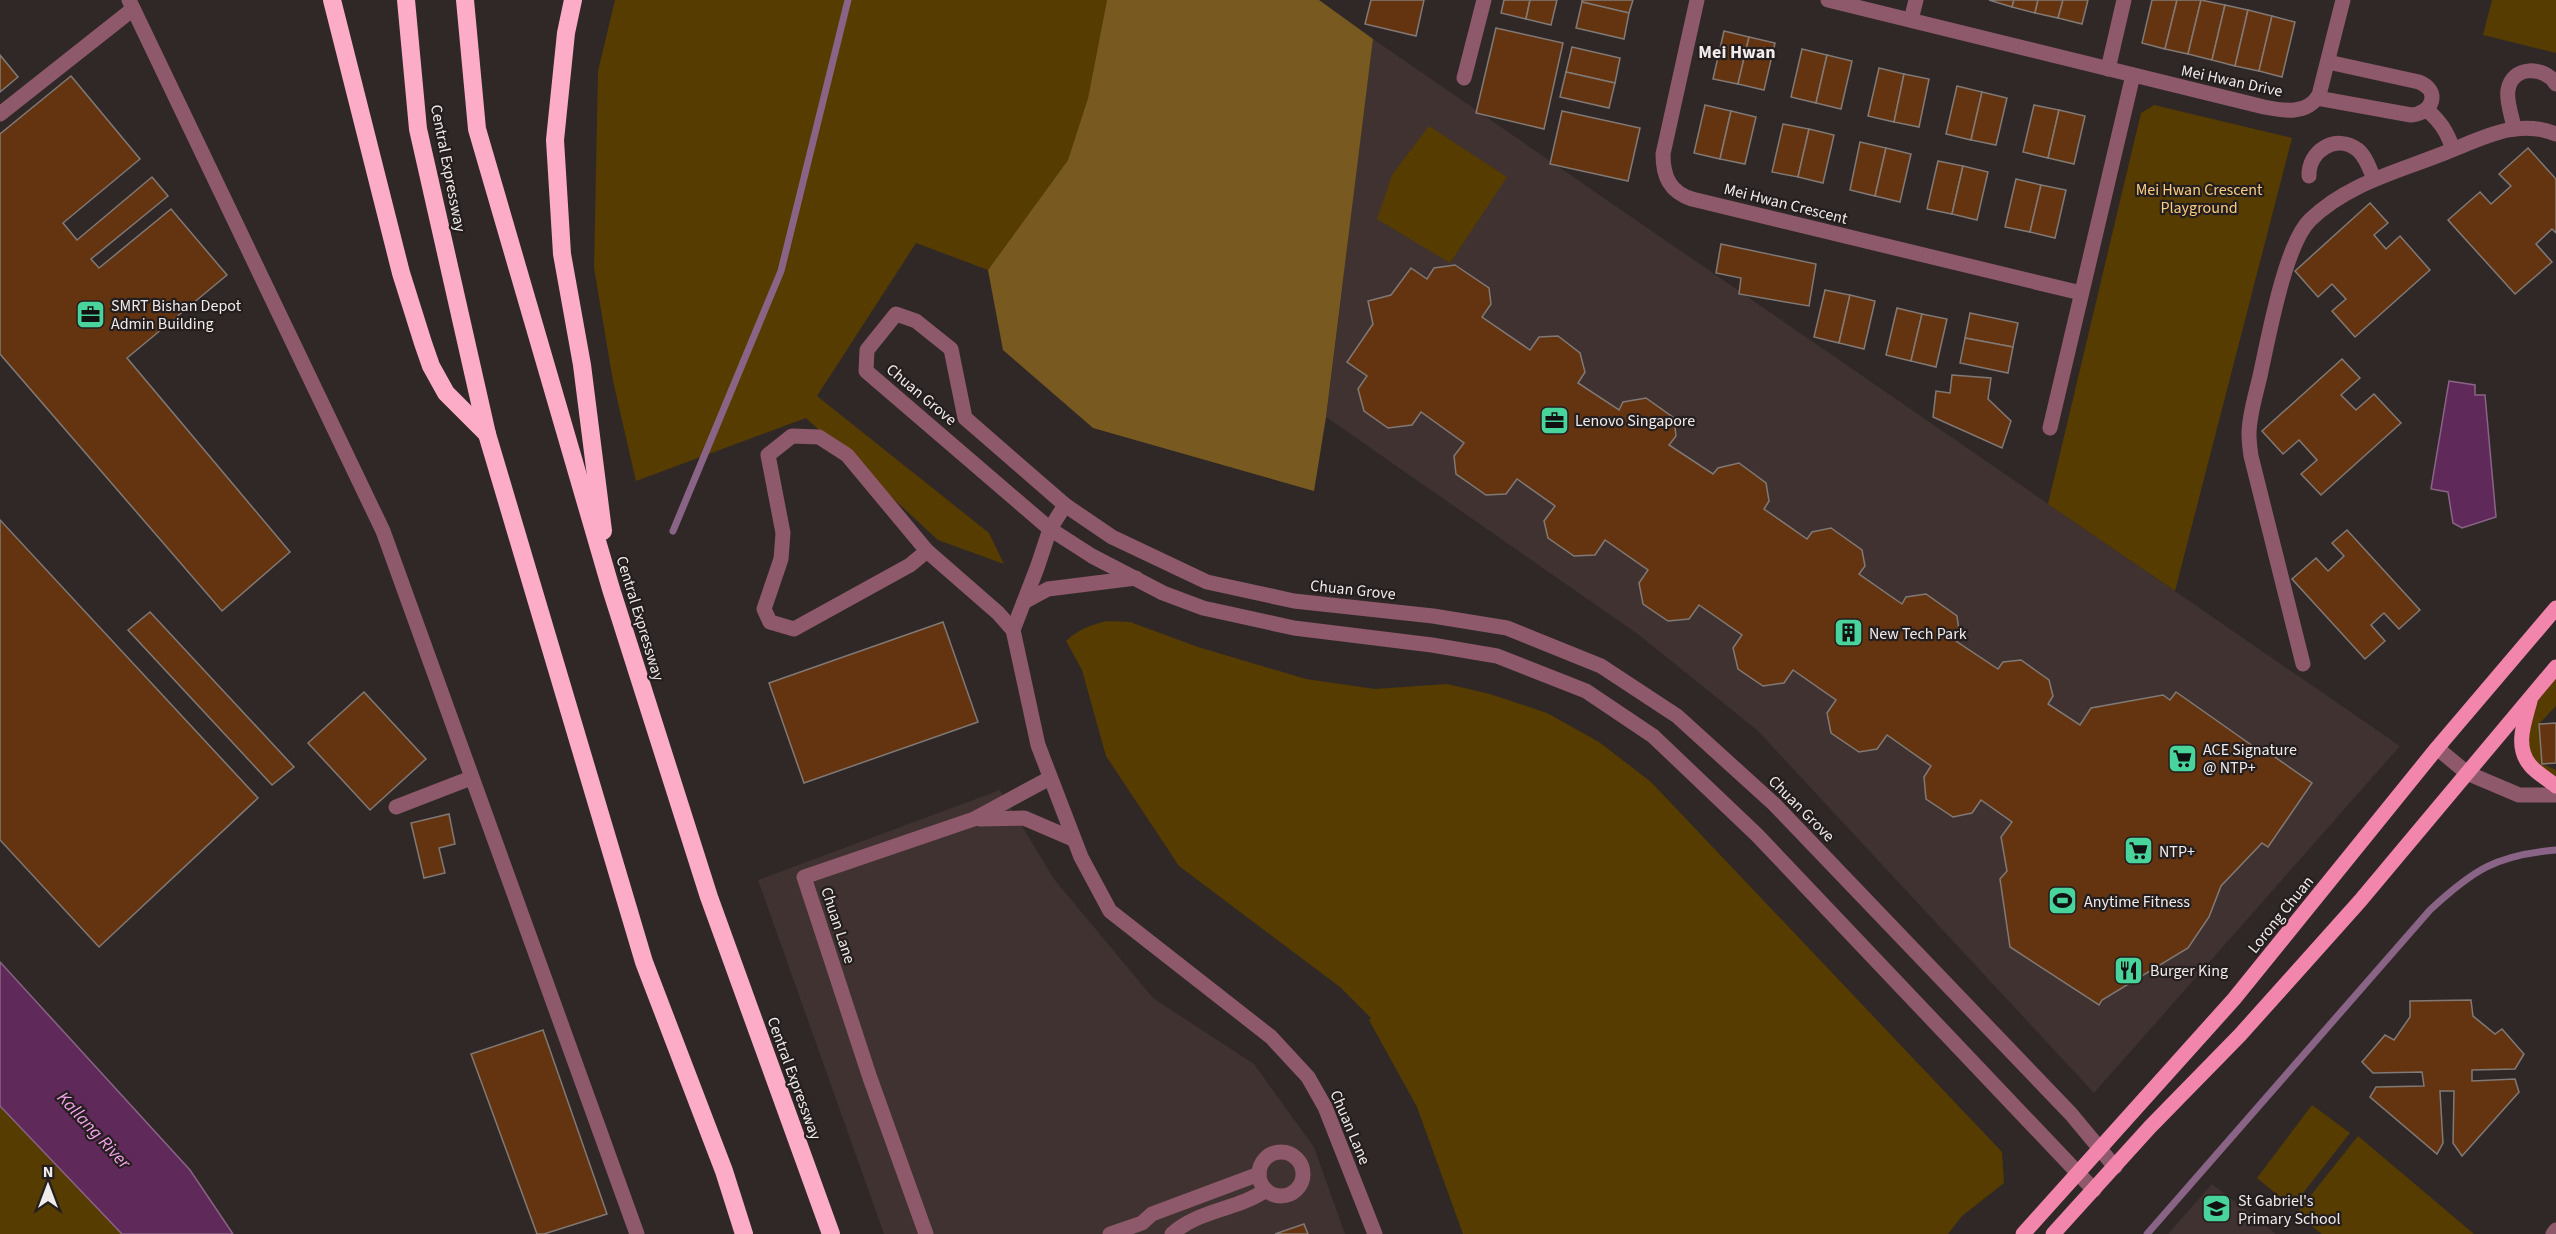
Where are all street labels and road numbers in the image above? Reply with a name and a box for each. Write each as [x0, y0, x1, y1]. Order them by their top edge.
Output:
street label: Mei Hwan Drive [2179, 59, 2285, 102]
street label: Central Expressway [425, 103, 471, 234]
street label: Mei Hwan Crescent [1722, 178, 1850, 230]
street label: Chuan Grove [881, 359, 961, 431]
street label: Central Expressway [611, 553, 670, 684]
street label: Chuan Grove [1309, 575, 1397, 605]
street label: Chuan Grove [1763, 771, 1839, 847]
street label: Lorong Chuan [2243, 871, 2319, 958]
street label: Chuan Lane [815, 884, 861, 966]
street label: Central Expressway [762, 1014, 827, 1143]
street label: Chuan Lane [1325, 1087, 1376, 1168]

